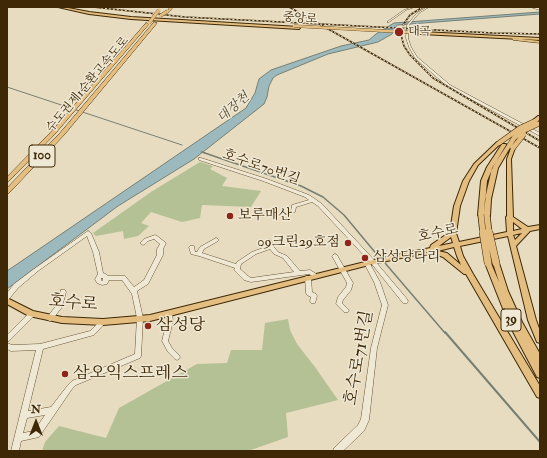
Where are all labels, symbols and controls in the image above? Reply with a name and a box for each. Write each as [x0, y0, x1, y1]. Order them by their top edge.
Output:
street label: 중앙로 [282, 11, 318, 27]
place label: 대곡 [408, 25, 431, 39]
marker: 대곡 [393, 26, 405, 38]
street label: 수도권제1순환고속도로 [44, 34, 132, 136]
water label: 대장천 [215, 90, 253, 126]
road number: 100 [29, 145, 55, 167]
street label: 호수로70번길 [220, 147, 302, 189]
place label: 보루매산 [238, 208, 292, 224]
marker: 보루매산 [225, 211, 235, 221]
street label: 호수로 [416, 222, 460, 246]
place label: 09크린29호점 [257, 235, 340, 251]
marker: 09크린29호점 [343, 238, 353, 248]
place label: 삼성당다리 [373, 250, 441, 266]
marker: 삼성당다리 [360, 253, 370, 263]
street label: 호수로 [48, 292, 98, 316]
street label: 호수로71번길 [342, 309, 378, 407]
road number: 39 [501, 309, 521, 331]
place label: 삼성당 [156, 316, 205, 336]
marker: 삼성당 [143, 321, 153, 331]
place label: 삼오익스프레스 [73, 364, 188, 384]
marker: 삼오익스프레스 [60, 369, 70, 379]
north arrow [16, 402, 56, 442]
text: N [31, 403, 41, 416]

